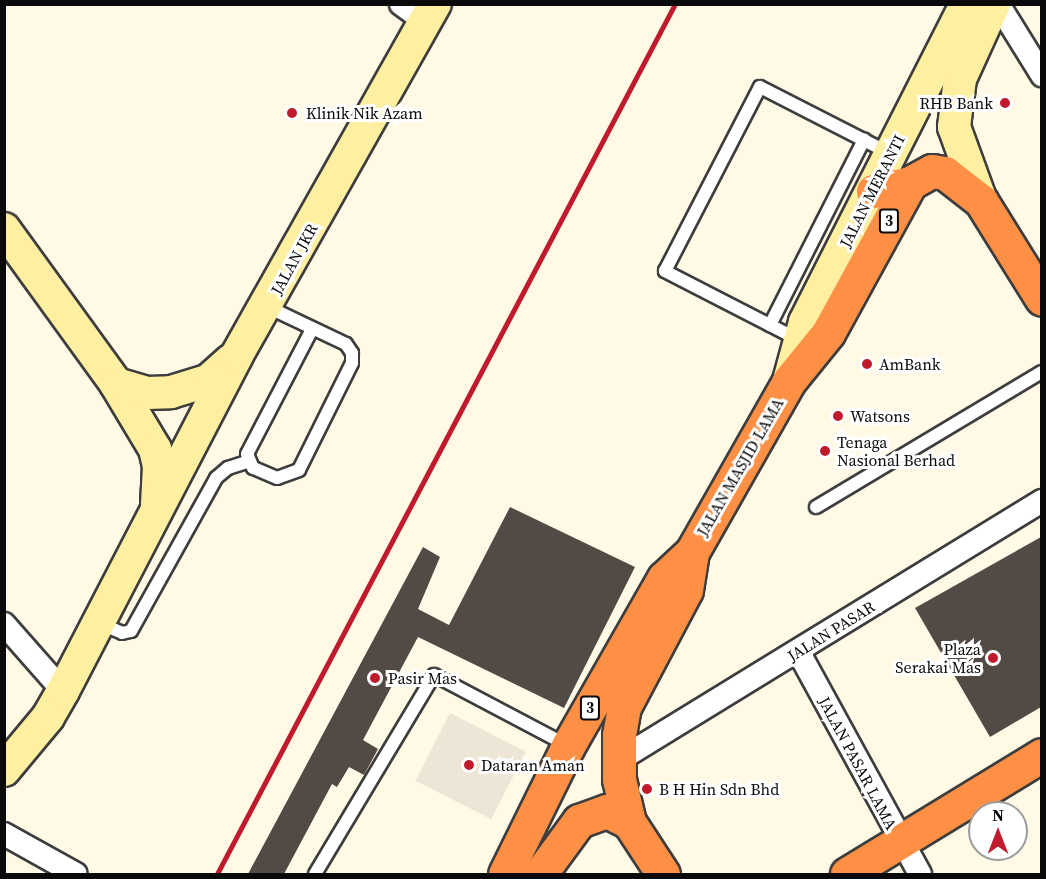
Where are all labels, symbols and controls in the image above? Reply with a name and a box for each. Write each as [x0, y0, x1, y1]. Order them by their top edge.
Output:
place label: RHB Bank [920, 93, 993, 113]
marker: RHB Bank [998, 96, 1012, 110]
place label: Klinik Nik Azam [306, 103, 423, 123]
marker: Klinik Nik Azam [283, 104, 301, 122]
street label: JALAN MERANTI [835, 132, 909, 250]
road number: 3 [878, 209, 900, 233]
street label: JALAN JKR [267, 220, 321, 298]
place label: AmBank [879, 354, 941, 374]
marker: AmBank [860, 357, 874, 371]
street label: JALAN MASJID LAMA [693, 394, 787, 540]
place label: Watsons [850, 406, 910, 426]
marker: Watsons [831, 409, 845, 423]
place label: Tenaga Nasional Berhad [837, 432, 955, 470]
marker: Tenaga Nasional Berhad [818, 444, 832, 458]
street label: JALAN PASAR [784, 597, 878, 665]
place label: Plaza Serakai Mas [895, 639, 981, 677]
marker: Plaza Serakai Mas [986, 651, 1000, 665]
place label: Pasir Mas [388, 668, 457, 688]
marker: Pasir Mas [366, 669, 384, 687]
street label: JALAN PASAR LAMA [815, 693, 901, 833]
road number: 3 [580, 696, 600, 720]
place label: Dataran Aman [481, 755, 585, 775]
marker: Dataran Aman [462, 758, 476, 772]
place label: B H Hin Sdn Bhd [659, 779, 779, 799]
marker: B H Hin Sdn Bhd [640, 782, 654, 796]
north arrow [968, 801, 1028, 861]
text: N [992, 804, 1004, 826]

